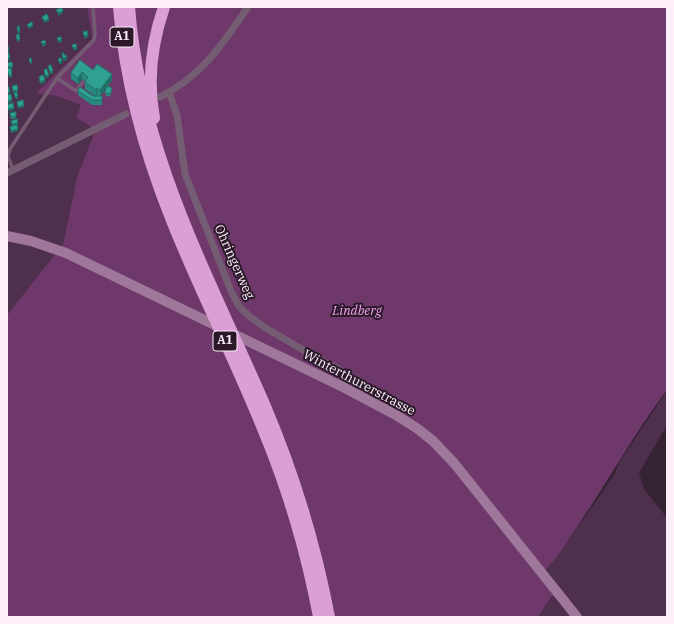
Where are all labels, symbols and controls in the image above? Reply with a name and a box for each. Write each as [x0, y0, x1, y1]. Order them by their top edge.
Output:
road number: A1 [110, 27, 134, 47]
street label: Ohringerweg [211, 222, 257, 302]
park label: Lindberg [332, 303, 382, 319]
road number: A1 [213, 331, 237, 351]
street label: Winterthurerstrasse [300, 347, 418, 419]

